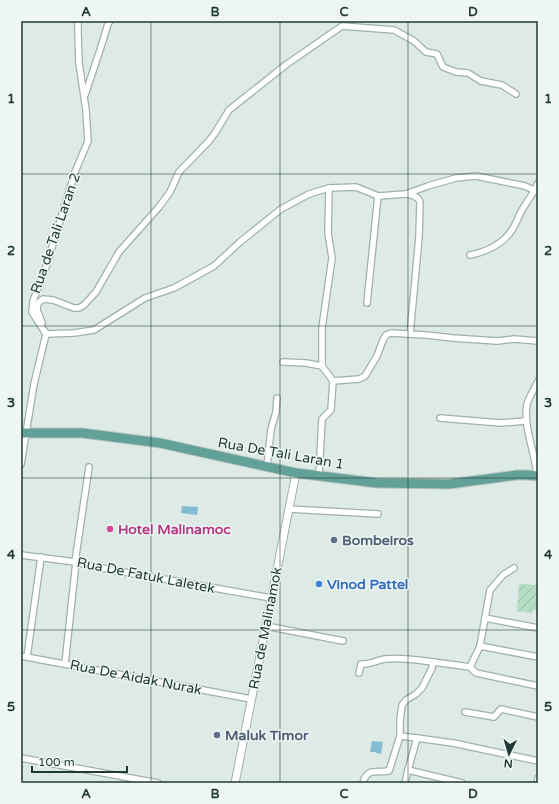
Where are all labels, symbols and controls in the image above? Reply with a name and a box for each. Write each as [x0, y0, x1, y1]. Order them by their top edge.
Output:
text: A [81, 4, 91, 20]
text: B [210, 4, 220, 20]
text: C [339, 4, 349, 20]
text: D [468, 4, 478, 20]
text: 1 [7, 91, 15, 107]
text: 1 [544, 91, 552, 107]
street label: Rua de Tali Laran 2 [27, 171, 84, 296]
text: 2 [7, 243, 15, 259]
text: 2 [544, 243, 552, 259]
text: 3 [7, 395, 15, 411]
text: 3 [544, 395, 552, 411]
street label: Rua De Tali Laran 1 [216, 434, 345, 473]
place label: Hotel Malinamoc [118, 521, 231, 538]
marker: Hotel Malinamoc [105, 524, 115, 534]
place label: Bombeiros [342, 532, 414, 549]
marker: Bombeiros [329, 535, 339, 545]
text: 4 [7, 547, 16, 563]
text: 4 [544, 547, 553, 563]
street label: Rua De Fatuk Laletek [75, 554, 217, 597]
street label: Rua de Malinamok [245, 565, 286, 691]
place label: Vinod Pattel [327, 576, 408, 593]
marker: Vinod Pattel [314, 579, 324, 589]
street label: Rua De Aidak Nurak [68, 656, 204, 699]
text: 5 [7, 699, 15, 715]
text: 5 [544, 699, 552, 715]
place label: Maluk Timor [225, 727, 309, 744]
marker: Maluk Timor [212, 730, 222, 740]
north arrow [489, 734, 529, 774]
scale bar [32, 748, 127, 774]
text: 100 m [38, 755, 75, 769]
text: N [503, 757, 513, 770]
text: A [81, 786, 91, 802]
text: B [210, 786, 220, 802]
text: C [339, 786, 349, 802]
text: D [468, 786, 478, 802]

